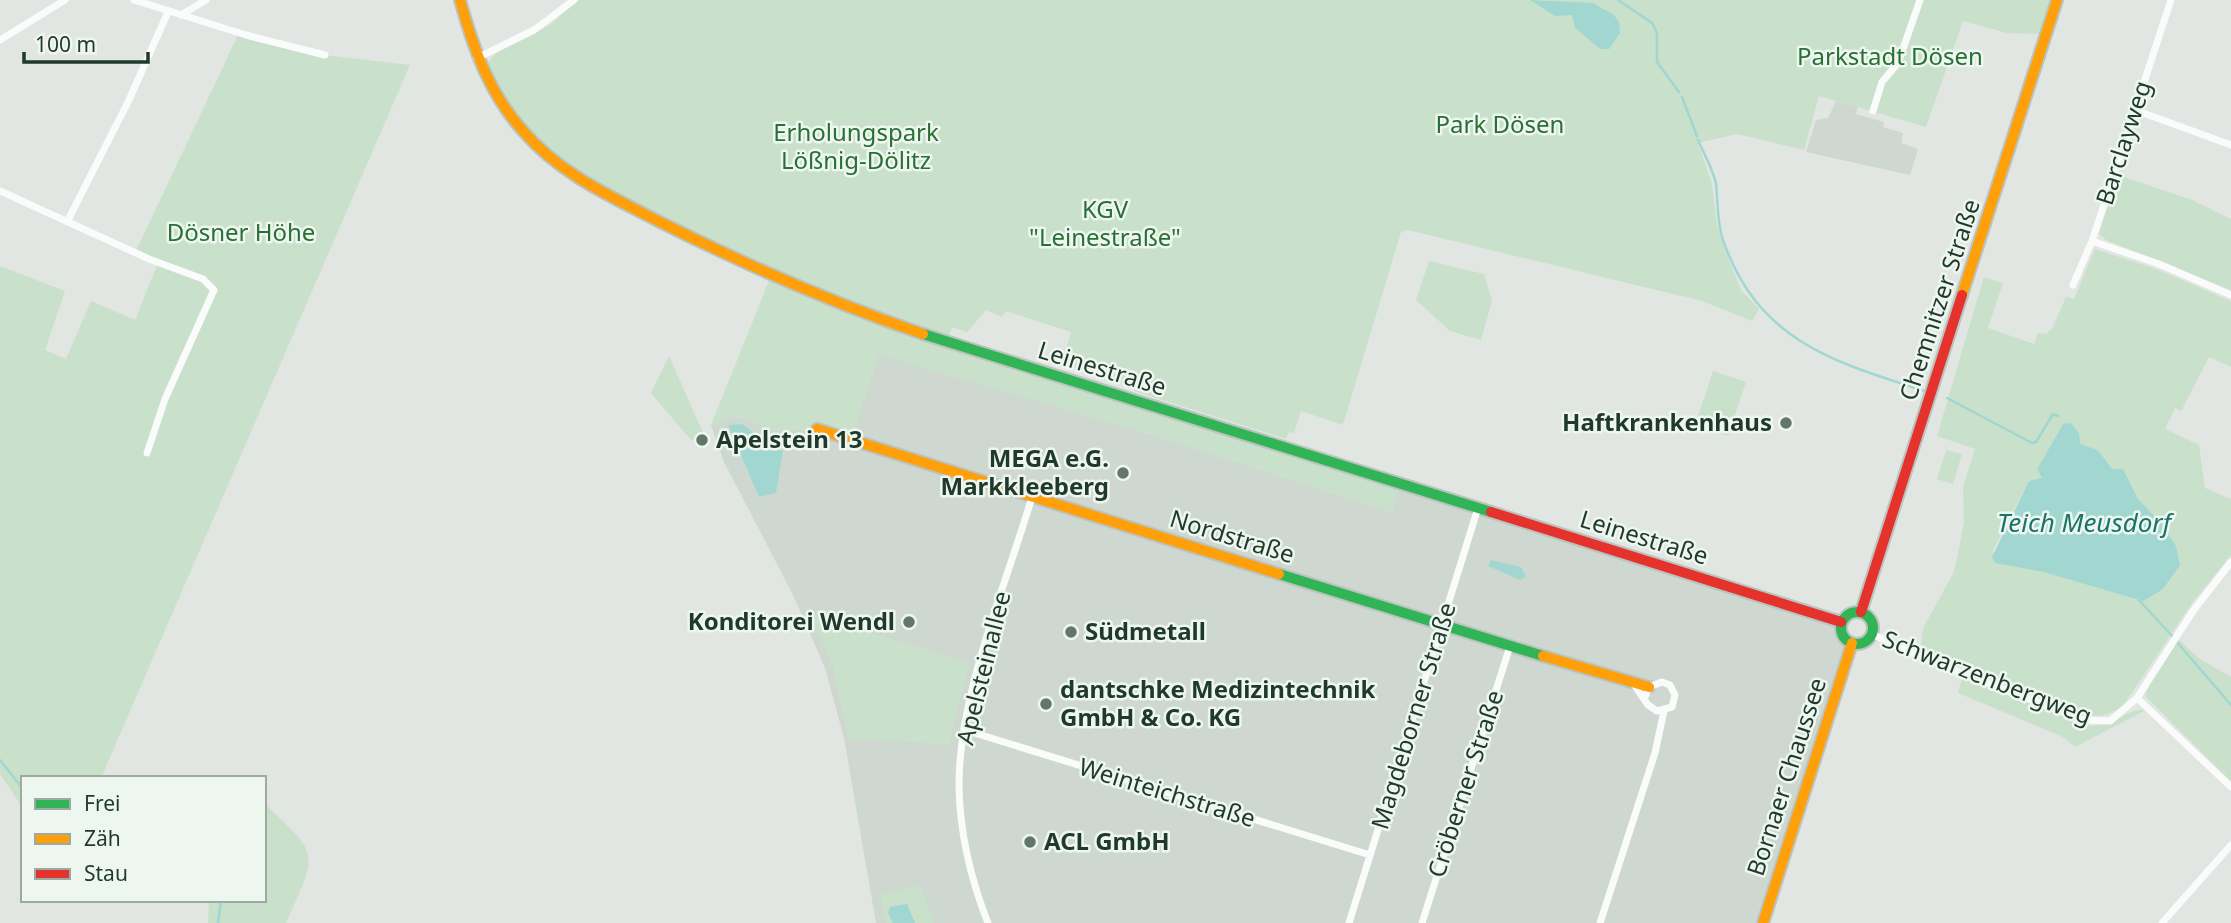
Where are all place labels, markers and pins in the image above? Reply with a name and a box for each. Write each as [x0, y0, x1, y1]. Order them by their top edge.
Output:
place label: Haftkrankenhaus [1562, 405, 1772, 438]
marker: Haftkrankenhaus [1778, 415, 1794, 431]
place label: Apelstein 13 [716, 422, 863, 455]
marker: Apelstein 13 [694, 432, 710, 448]
place label: MEGA e.G. Markkleeberg [941, 441, 1109, 502]
marker: MEGA e.G. Markkleeberg [1115, 465, 1131, 481]
place label: Konditorei Wendl [688, 604, 895, 637]
marker: Konditorei Wendl [901, 614, 917, 630]
place label: Südmetall [1085, 614, 1206, 647]
marker: Südmetall [1063, 624, 1079, 640]
place label: dantschke Medizintechnik GmbH & Co. KG [1060, 672, 1375, 733]
marker: dantschke Medizintechnik GmbH & Co. KG [1038, 696, 1054, 712]
place label: ACL GmbH [1044, 824, 1170, 857]
marker: ACL GmbH [1022, 834, 1038, 850]

